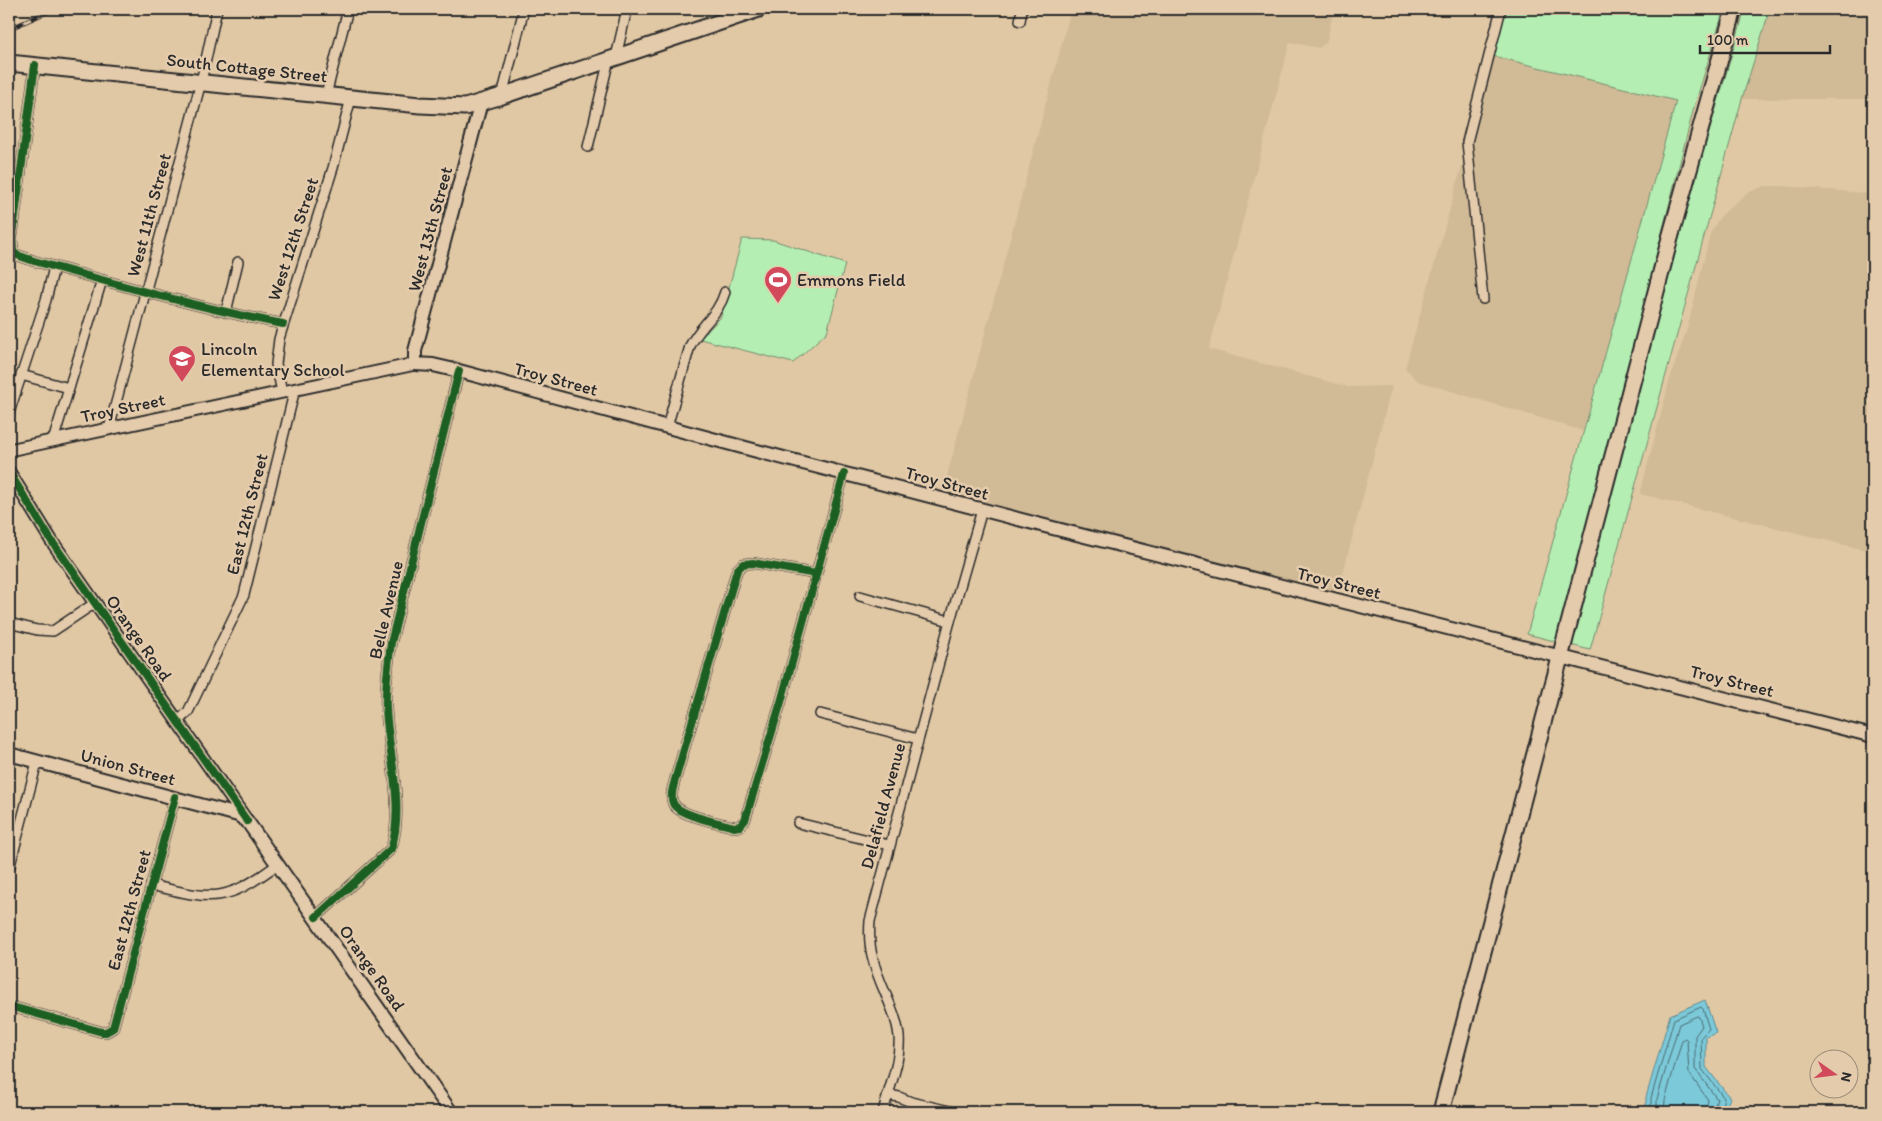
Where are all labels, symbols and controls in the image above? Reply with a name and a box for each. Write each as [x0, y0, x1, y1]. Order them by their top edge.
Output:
scale bar [1700, 22, 1830, 54]
text: 100 m [1707, 31, 1749, 49]
street label: South Cottage Street [165, 49, 329, 87]
street label: West 11th Street [122, 150, 176, 279]
street label: West 13th Street [403, 164, 457, 294]
street label: West 12th Street [263, 174, 323, 303]
sports icon: Emmons Field [763, 265, 793, 304]
place label: Emmons Field [797, 269, 906, 291]
place label: Lincoln Elementary School [201, 338, 345, 381]
school or university icon: Lincoln Elementary School [167, 344, 197, 383]
street label: Troy Street [512, 357, 600, 401]
street label: Troy Street [79, 388, 167, 428]
street label: East 12th Street [221, 451, 273, 577]
street label: Troy Street [903, 461, 991, 505]
street label: Belle Avenue [364, 559, 408, 661]
street label: Troy Street [1295, 562, 1383, 604]
street label: Orange Road [101, 591, 177, 685]
street label: Troy Street [1688, 660, 1776, 702]
street label: Delafield Avenue [856, 740, 910, 872]
street label: Union Street [78, 744, 178, 790]
street label: East 12th Street [102, 847, 156, 973]
street label: Orange Road [334, 921, 410, 1015]
north arrow [1810, 1048, 1860, 1098]
text: N [1837, 1070, 1856, 1084]

